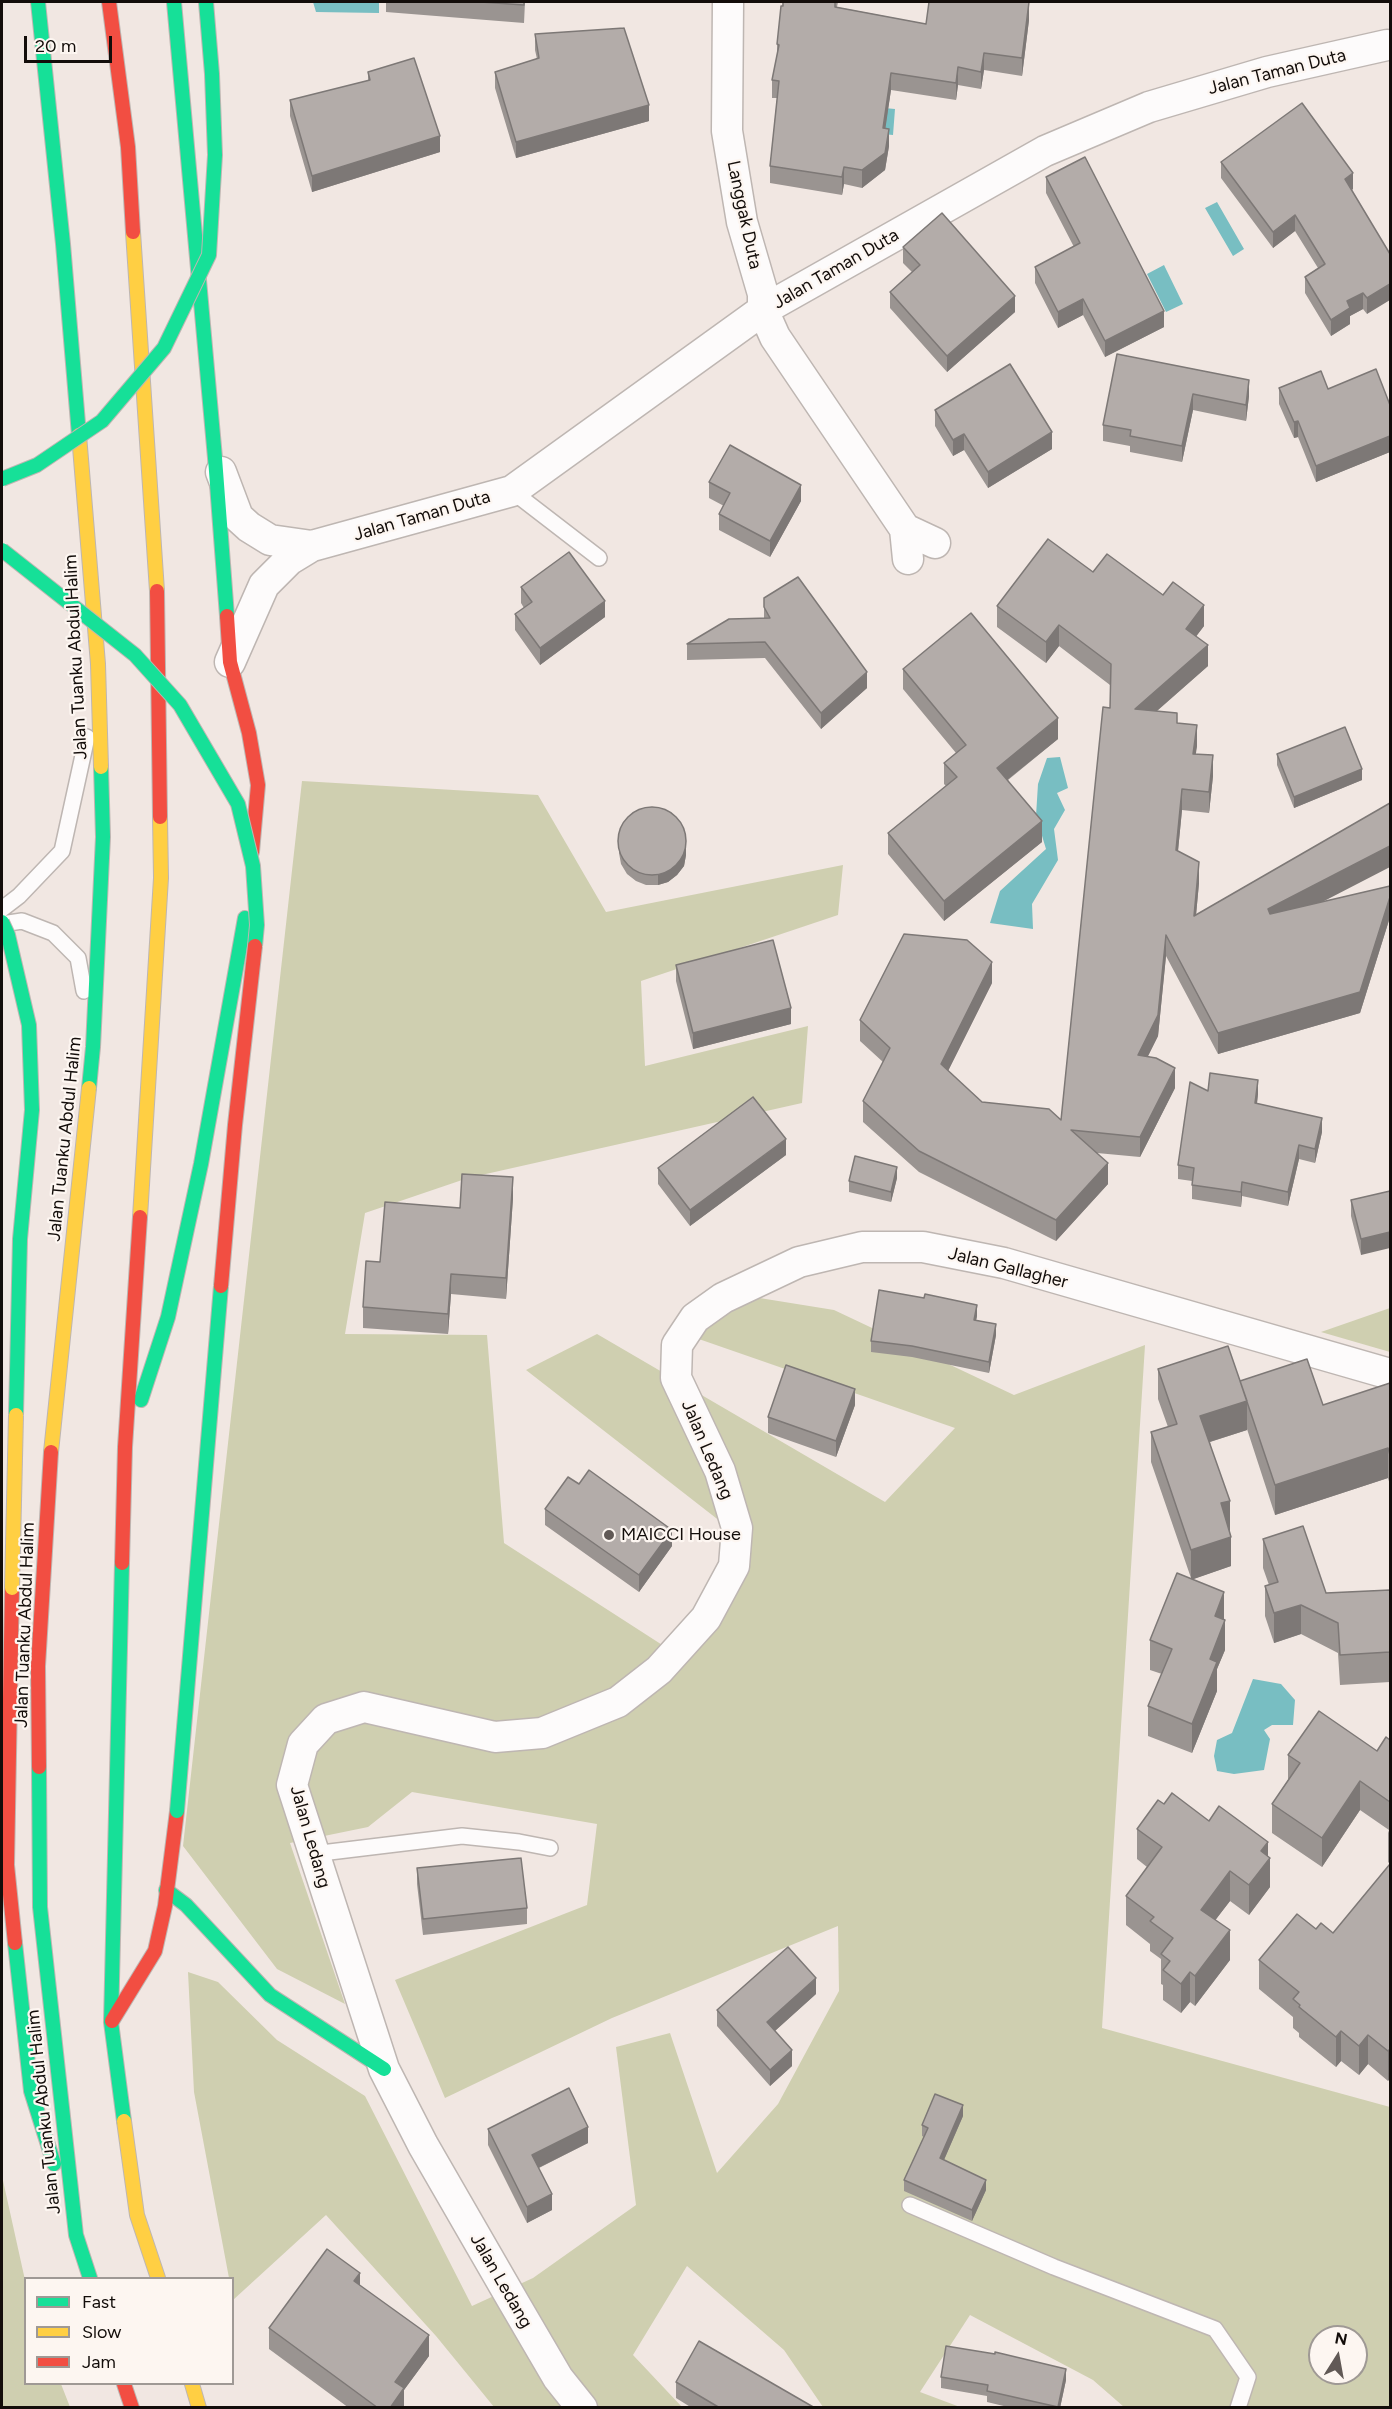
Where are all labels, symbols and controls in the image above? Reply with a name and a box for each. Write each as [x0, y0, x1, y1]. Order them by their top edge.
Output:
scale bar [27, 24, 116, 62]
text: 20 m [35, 35, 76, 57]
street label: Jalan Taman Duta [1206, 44, 1348, 100]
street label: Langgak Duta [722, 159, 766, 271]
street label: Jalan Taman Duta [769, 224, 903, 314]
street label: Jalan Taman Duta [351, 486, 493, 546]
street label: Jalan Tuanku Abdul Halim [60, 554, 92, 760]
street label: Jalan Tuanku Abdul Halim [44, 1036, 86, 1242]
street label: Jalan Gallagher [946, 1243, 1070, 1293]
street label: Jalan Ledang [676, 1397, 738, 1503]
street label: Jalan Tuanku Abdul Halim [11, 1522, 39, 1728]
place label: MAICCI House [621, 1524, 741, 1546]
marker: MAICCI House [602, 1528, 616, 1542]
street label: Jalan Ledang [285, 1783, 335, 1891]
street label: Jalan Tuanku Abdul Halim [23, 2009, 65, 2215]
street label: Jalan Ledang [465, 2230, 537, 2332]
legend [24, 2277, 234, 2385]
text: Fast [82, 2291, 116, 2313]
text: Slow [82, 2321, 121, 2343]
north arrow [1308, 2325, 1368, 2385]
text: N [1333, 2328, 1349, 2349]
text: Jam [82, 2351, 116, 2373]

